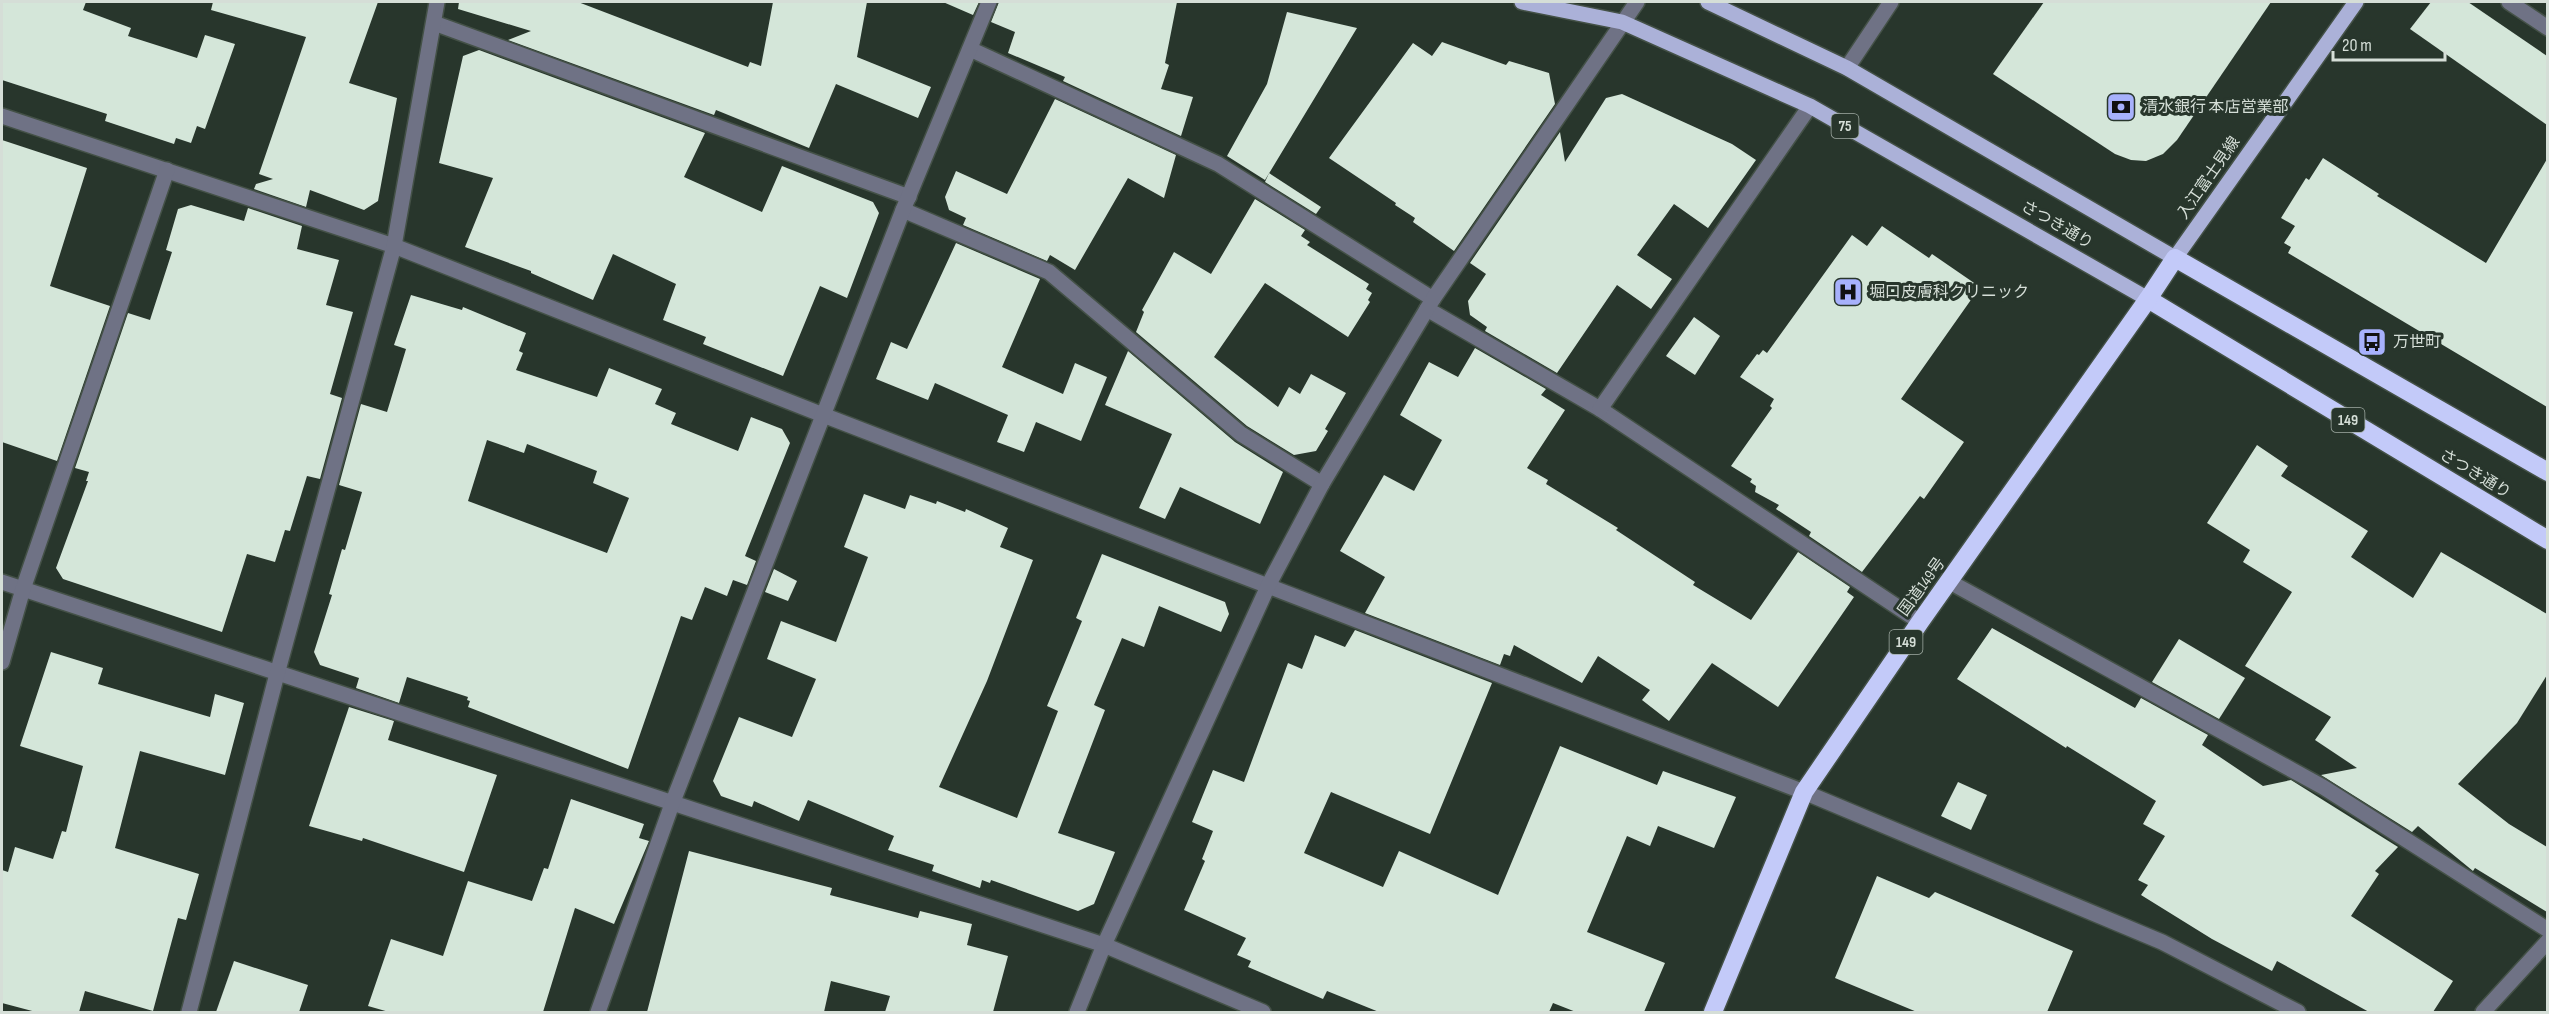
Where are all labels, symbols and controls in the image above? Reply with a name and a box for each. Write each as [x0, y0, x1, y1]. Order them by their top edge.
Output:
scale bar [2333, 24, 2446, 62]
text: 20 m [2342, 35, 2372, 56]
bank icon: 清水銀行 本店営業部 [2105, 91, 2137, 123]
place label: 清水銀行 本店営業部 [2142, 98, 2289, 117]
road number: 75 [1832, 114, 1858, 138]
street label: 入江富士見線 [2174, 133, 2244, 223]
street label: さつき通り [2018, 197, 2096, 253]
hospital icon: 堀口皮膚科クリニック [1832, 276, 1864, 308]
place label: 堀口皮膚科クリニック [1869, 283, 2029, 302]
bus stop icon: 万世町 [2356, 326, 2388, 358]
place label: 万世町 [2393, 333, 2441, 352]
road number: 149 [2332, 408, 2364, 432]
street label: さつき通り [2436, 445, 2514, 503]
street label: 国道149号 [1894, 554, 1950, 620]
road number: 149 [1890, 630, 1922, 654]

